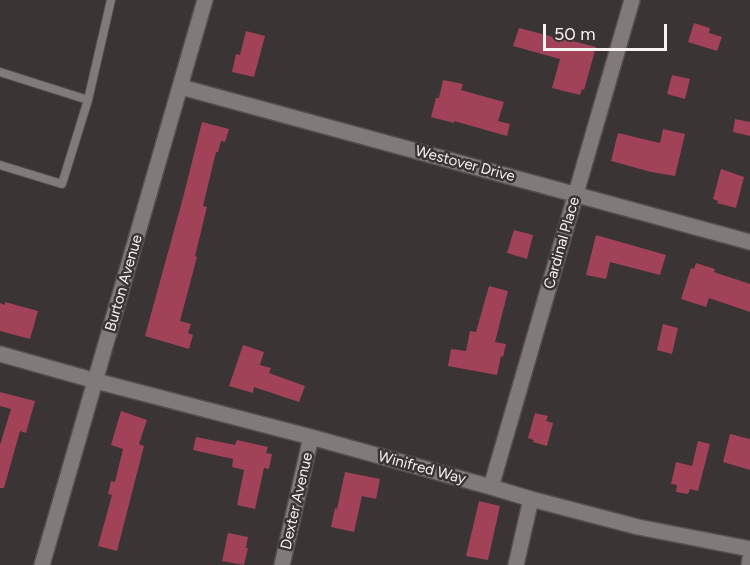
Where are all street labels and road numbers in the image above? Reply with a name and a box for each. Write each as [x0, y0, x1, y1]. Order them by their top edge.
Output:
street label: Westover Drive [413, 142, 517, 186]
street label: Cardinal Place [540, 195, 584, 291]
street label: Burton Avenue [102, 233, 146, 333]
street label: Winifred Way [376, 448, 468, 488]
street label: Dexter Avenue [277, 451, 317, 551]

